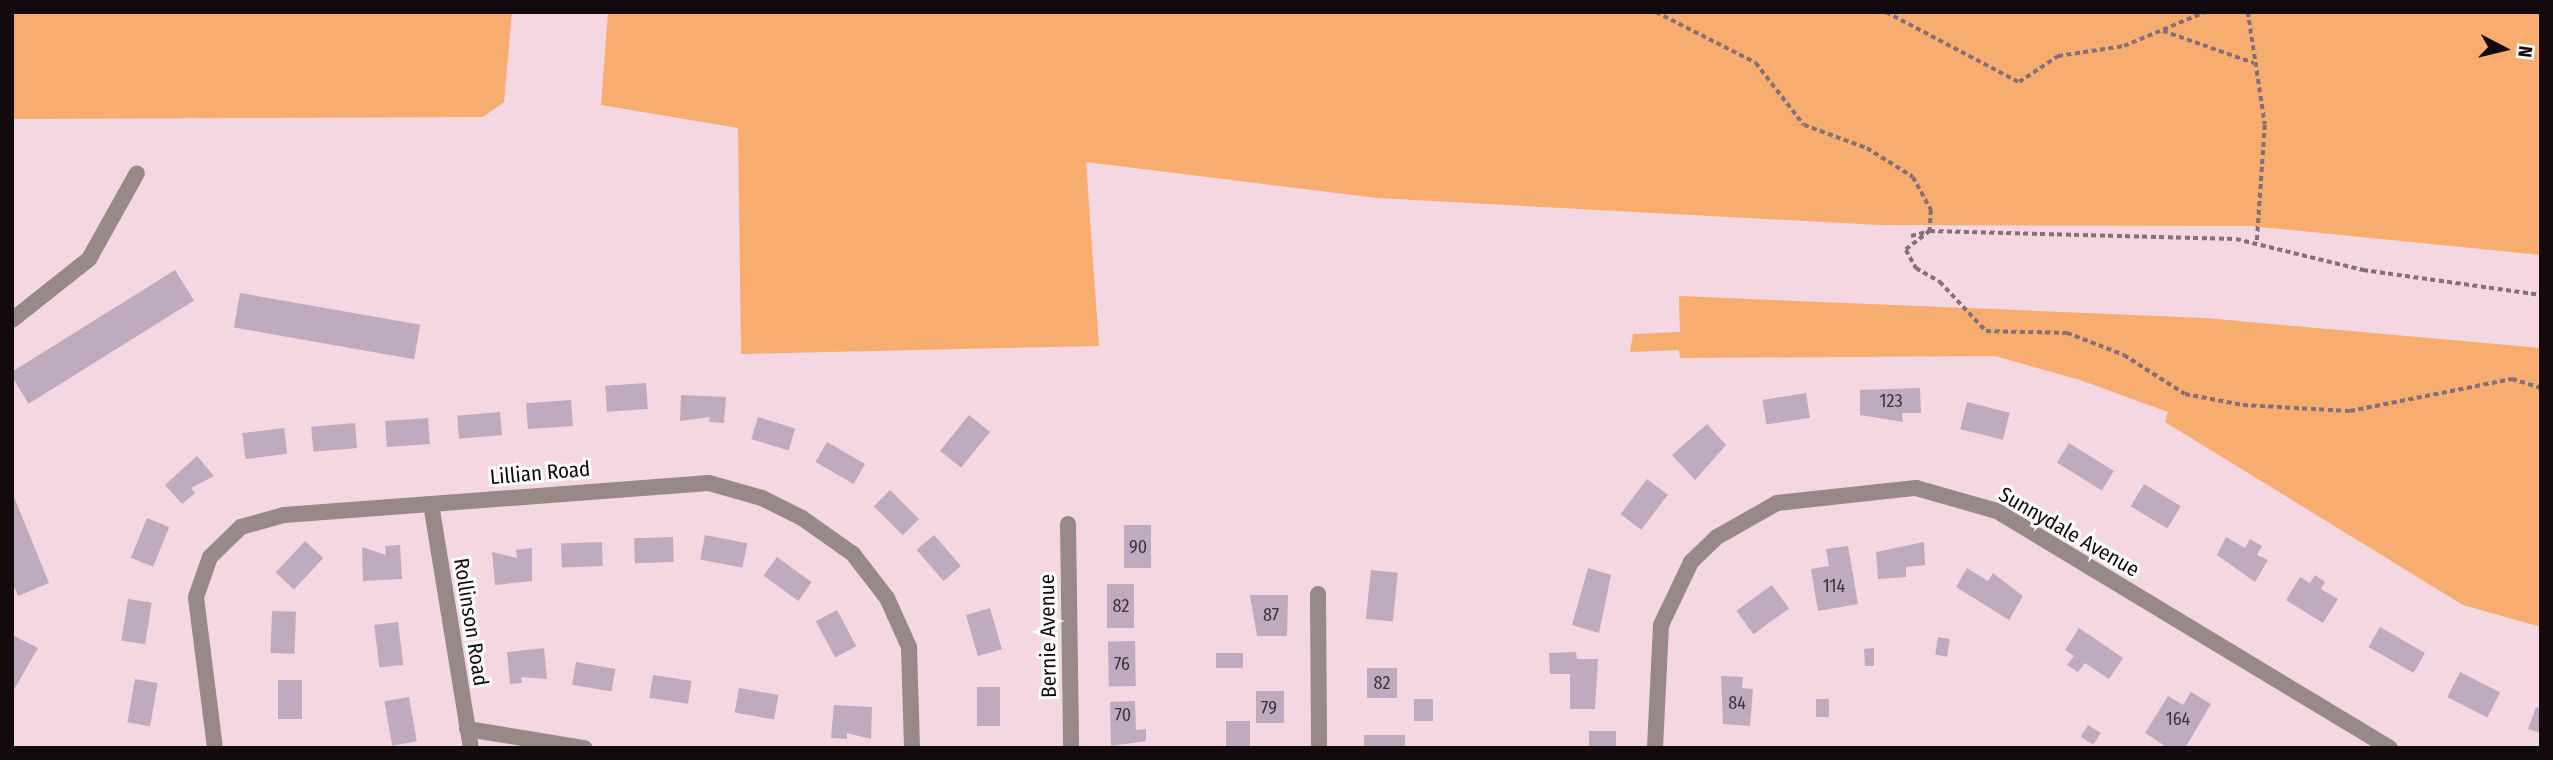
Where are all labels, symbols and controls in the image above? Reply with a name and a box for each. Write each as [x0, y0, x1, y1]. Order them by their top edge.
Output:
north arrow [2469, 14, 2539, 84]
text: N [2513, 45, 2537, 59]
house number: 123 [1879, 390, 1903, 412]
street label: Lillian Road [489, 456, 591, 490]
street label: Sunnydale Avenue [1994, 482, 2144, 582]
house number: 90 [1129, 536, 1147, 558]
street label: Rollinson Road [448, 556, 494, 688]
street label: Bernie Avenue [1034, 574, 1062, 698]
house number: 114 [1823, 575, 1845, 597]
house number: 82 [1113, 595, 1129, 617]
house number: 87 [1263, 604, 1279, 626]
house number: 76 [1114, 653, 1130, 675]
house number: 82 [1374, 672, 1390, 694]
house number: 84 [1728, 692, 1746, 714]
house number: 79 [1261, 697, 1277, 719]
house number: 70 [1115, 704, 1131, 726]
house number: 164 [2166, 708, 2190, 730]

